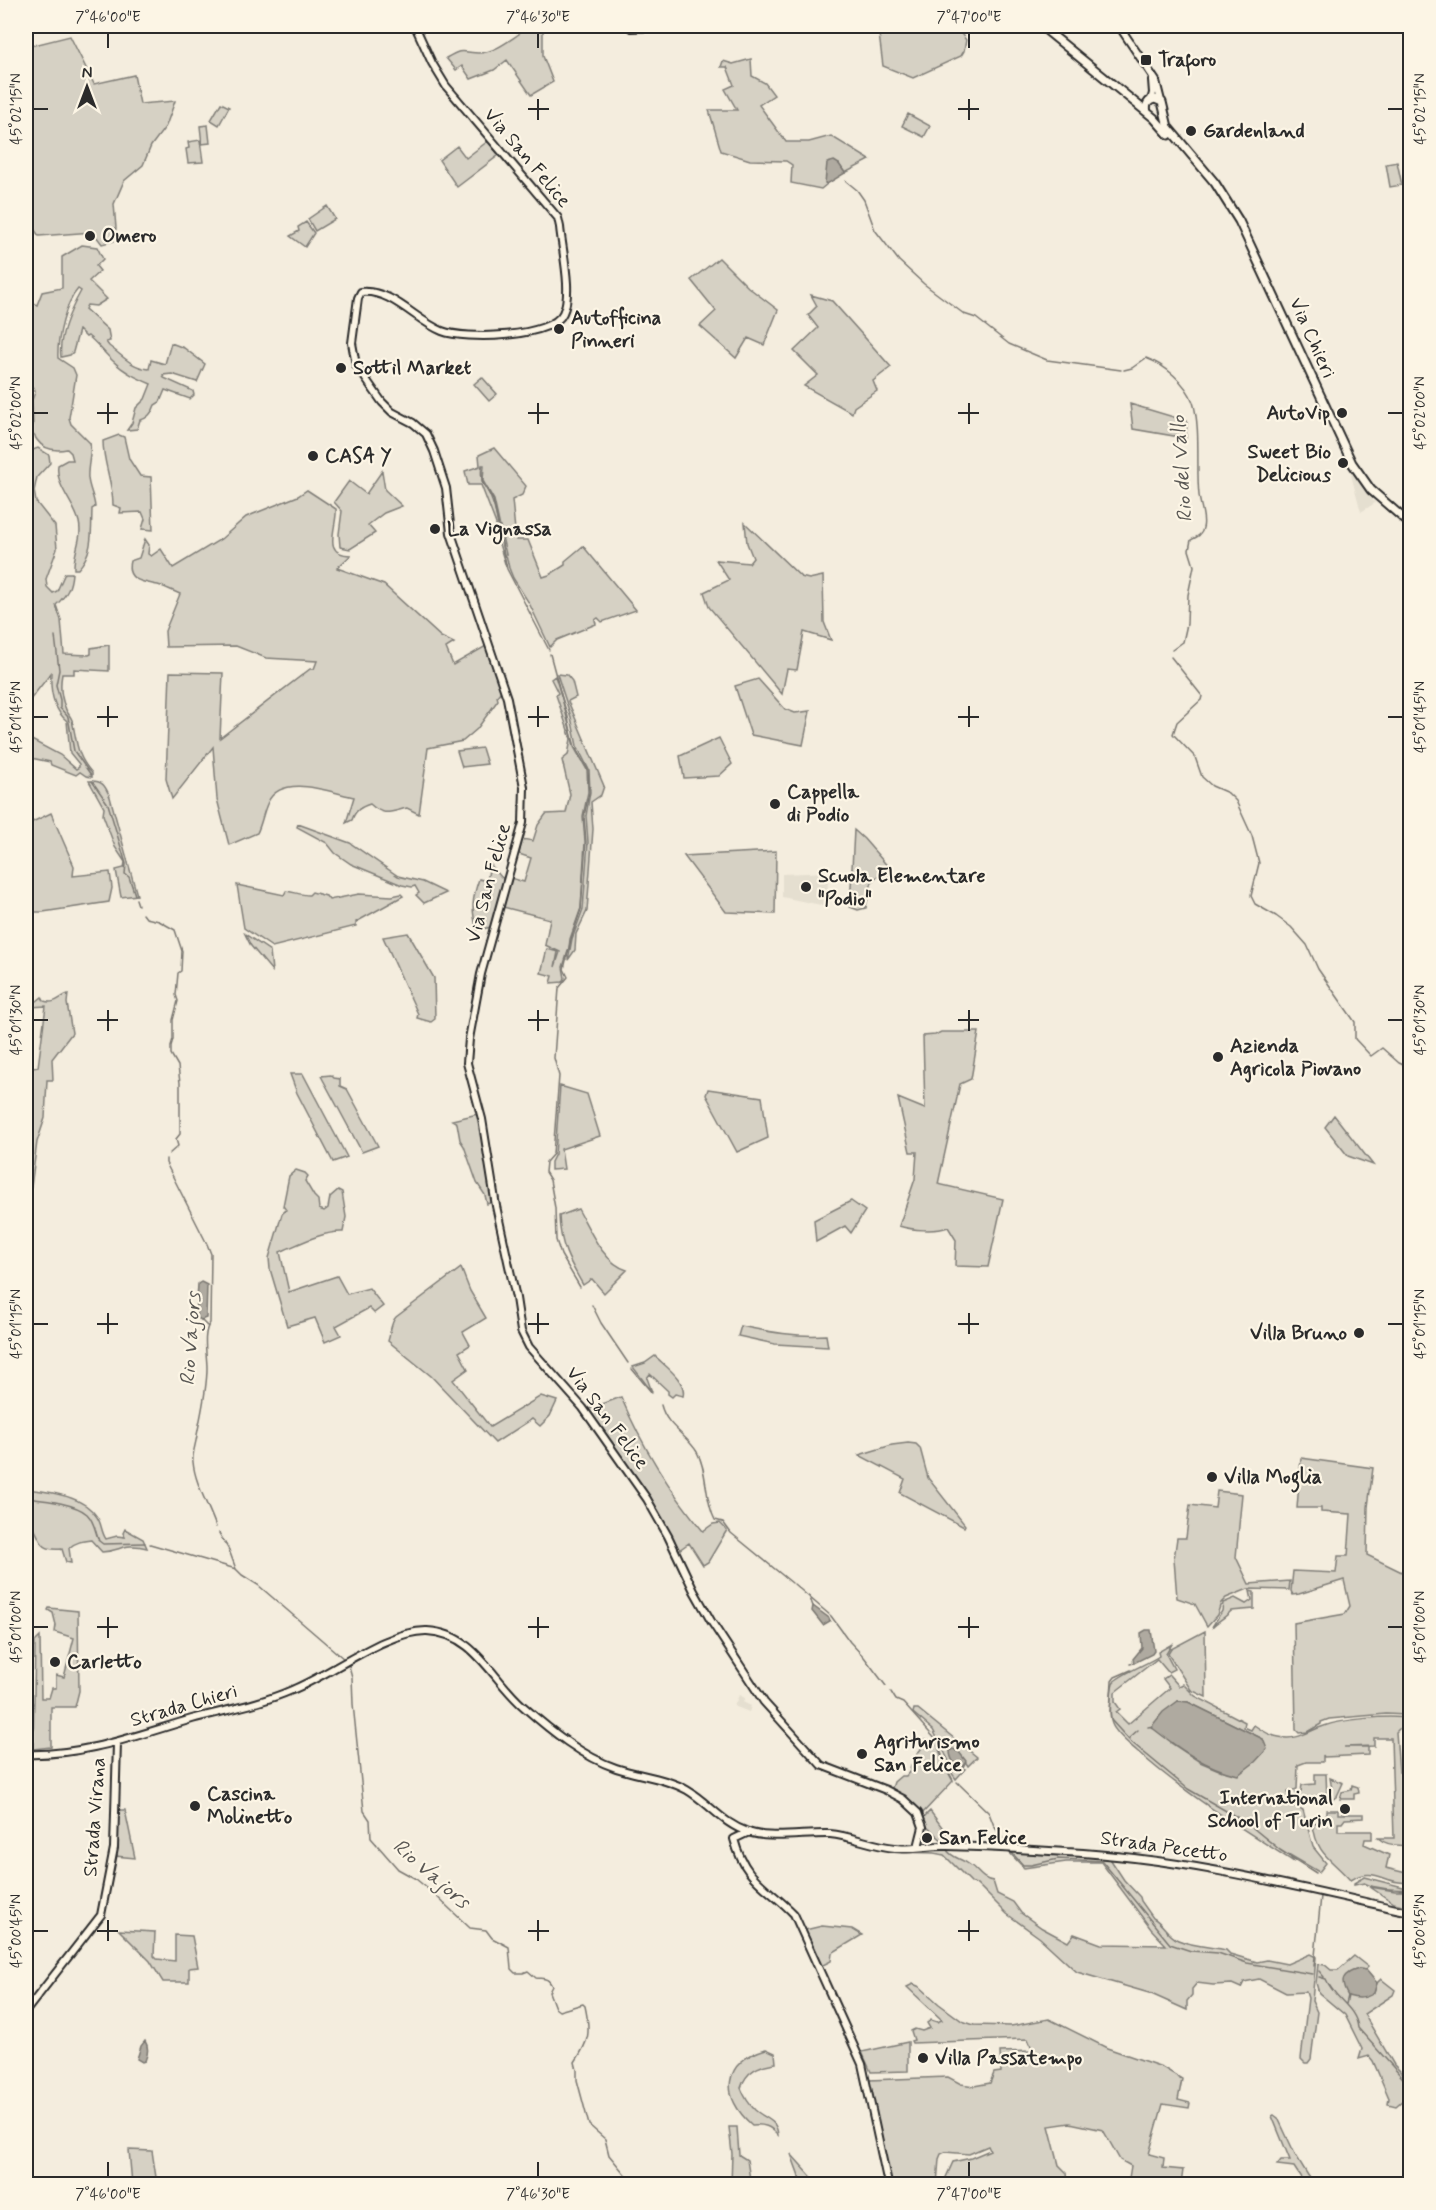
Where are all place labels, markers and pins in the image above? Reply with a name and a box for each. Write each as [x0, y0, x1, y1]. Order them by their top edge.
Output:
place label: Traforo [1158, 47, 1216, 76]
marker: Traforo [1139, 53, 1153, 67]
place label: Gardenland [1203, 118, 1305, 145]
marker: Gardenland [1184, 124, 1198, 138]
place label: Omero [102, 223, 156, 250]
marker: Omero [83, 229, 97, 243]
place label: Autofficina Pinneri [571, 305, 661, 355]
marker: Autofficina Pinneri [552, 322, 566, 336]
place label: Sottil Market [353, 355, 472, 382]
marker: Sottil Market [334, 361, 348, 375]
place label: AutoVip [1266, 400, 1330, 427]
marker: AutoVip [1335, 406, 1349, 420]
place label: Sweet Bio Delicious [1247, 439, 1331, 489]
place label: CASA Y [325, 443, 392, 470]
marker: CASA Y [306, 449, 320, 463]
marker: Sweet Bio Delicious [1336, 456, 1350, 470]
place label: La Vignassa [447, 516, 552, 545]
marker: La Vignassa [428, 522, 442, 536]
place label: Cappella di Podio [787, 779, 860, 829]
marker: Cappella di Podio [768, 797, 782, 811]
place label: Scuola Elementare "Podio" [818, 863, 986, 913]
marker: Scuola Elementare "Podio" [799, 880, 813, 894]
place label: Azienda Agricola Piovano [1230, 1033, 1361, 1083]
marker: Azienda Agricola Piovano [1211, 1050, 1225, 1064]
place label: Villa Bruno [1250, 1320, 1347, 1347]
marker: Villa Bruno [1352, 1326, 1366, 1340]
place label: Villa Moglia [1224, 1464, 1322, 1493]
marker: Villa Moglia [1205, 1470, 1219, 1484]
place label: Carletto [67, 1649, 142, 1676]
marker: Carletto [48, 1655, 62, 1669]
place label: Agriturismo San Felice [874, 1729, 980, 1779]
marker: Agriturismo San Felice [855, 1747, 869, 1761]
place label: Cascina Molinetto [207, 1781, 293, 1831]
place label: International School of Turin [1207, 1785, 1333, 1835]
marker: Cascina Molinetto [188, 1799, 202, 1813]
marker: International School of Turin [1338, 1802, 1352, 1816]
place label: San Felice [939, 1825, 1027, 1852]
marker: San Felice [920, 1831, 934, 1845]
place label: Villa Passatempo [935, 2045, 1083, 2072]
marker: Villa Passatempo [916, 2051, 930, 2065]

